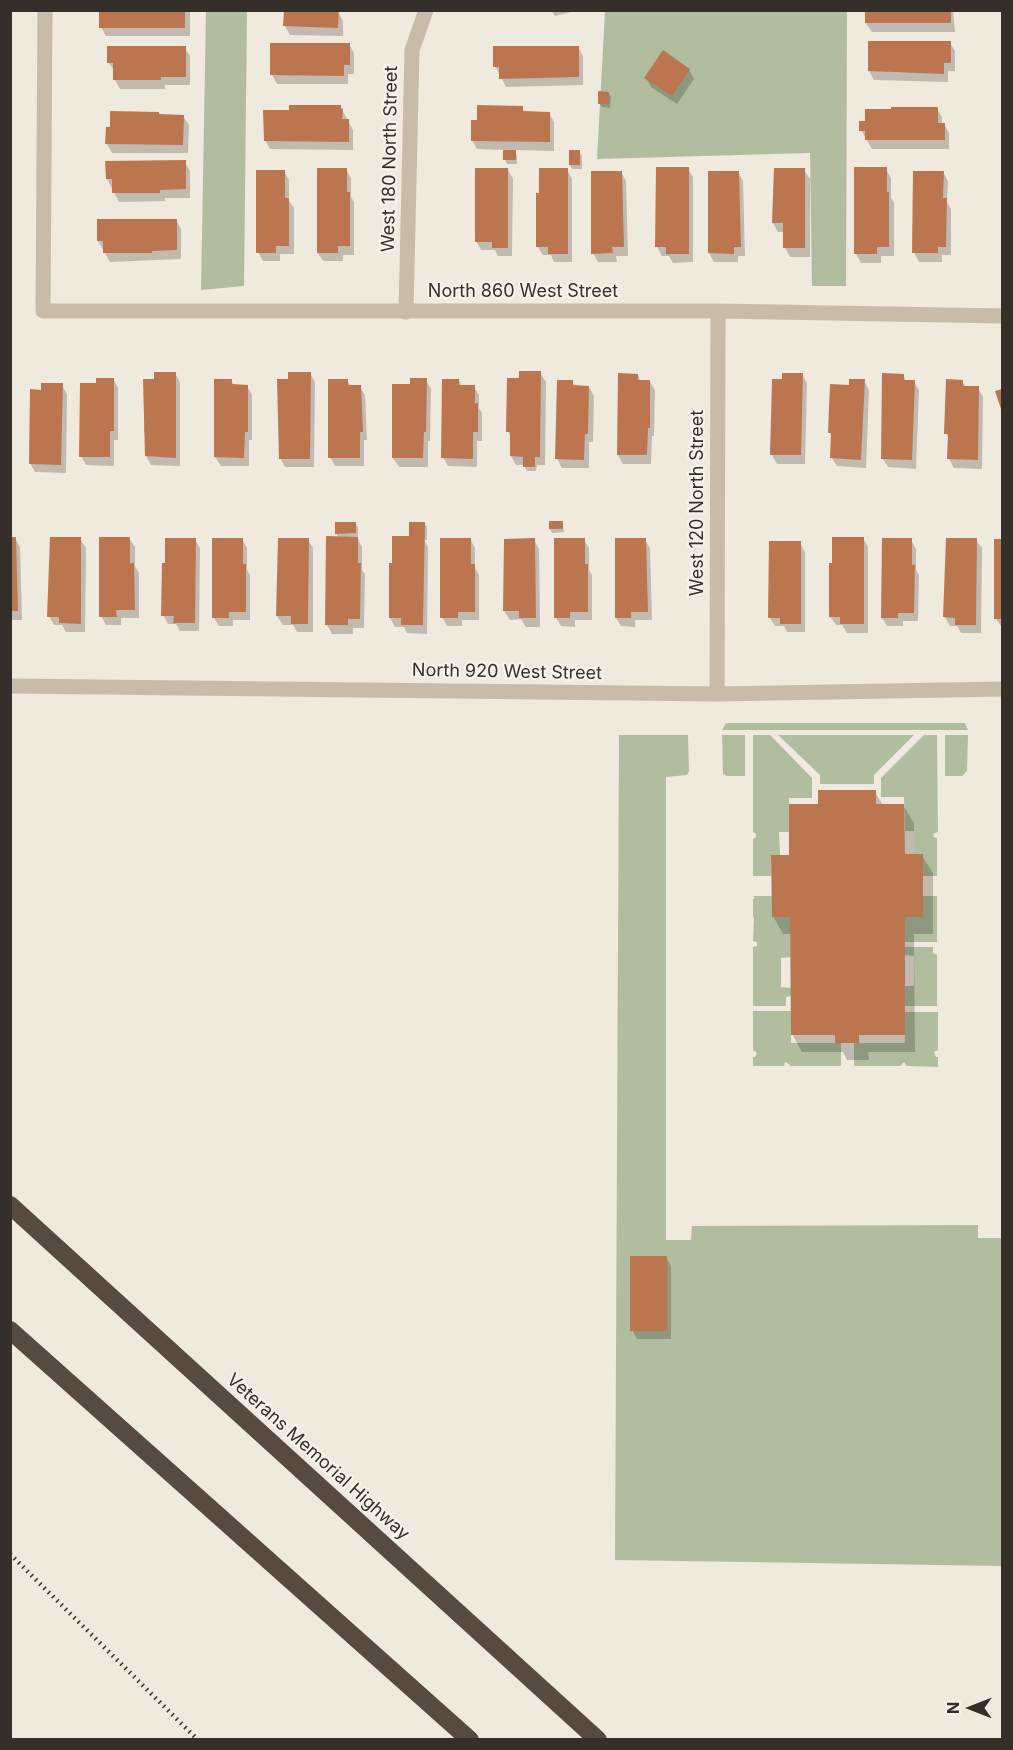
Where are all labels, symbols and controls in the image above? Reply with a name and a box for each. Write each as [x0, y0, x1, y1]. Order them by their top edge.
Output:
street label: West 180 North Street [378, 66, 402, 252]
street label: North 860 West Street [428, 281, 618, 303]
street label: West 120 North Street [687, 410, 709, 596]
street label: North 920 West Street [412, 660, 602, 684]
street label: Veterans Memorial Highway [222, 1369, 414, 1545]
north arrow [941, 1678, 1001, 1738]
text: N [943, 1702, 963, 1714]

